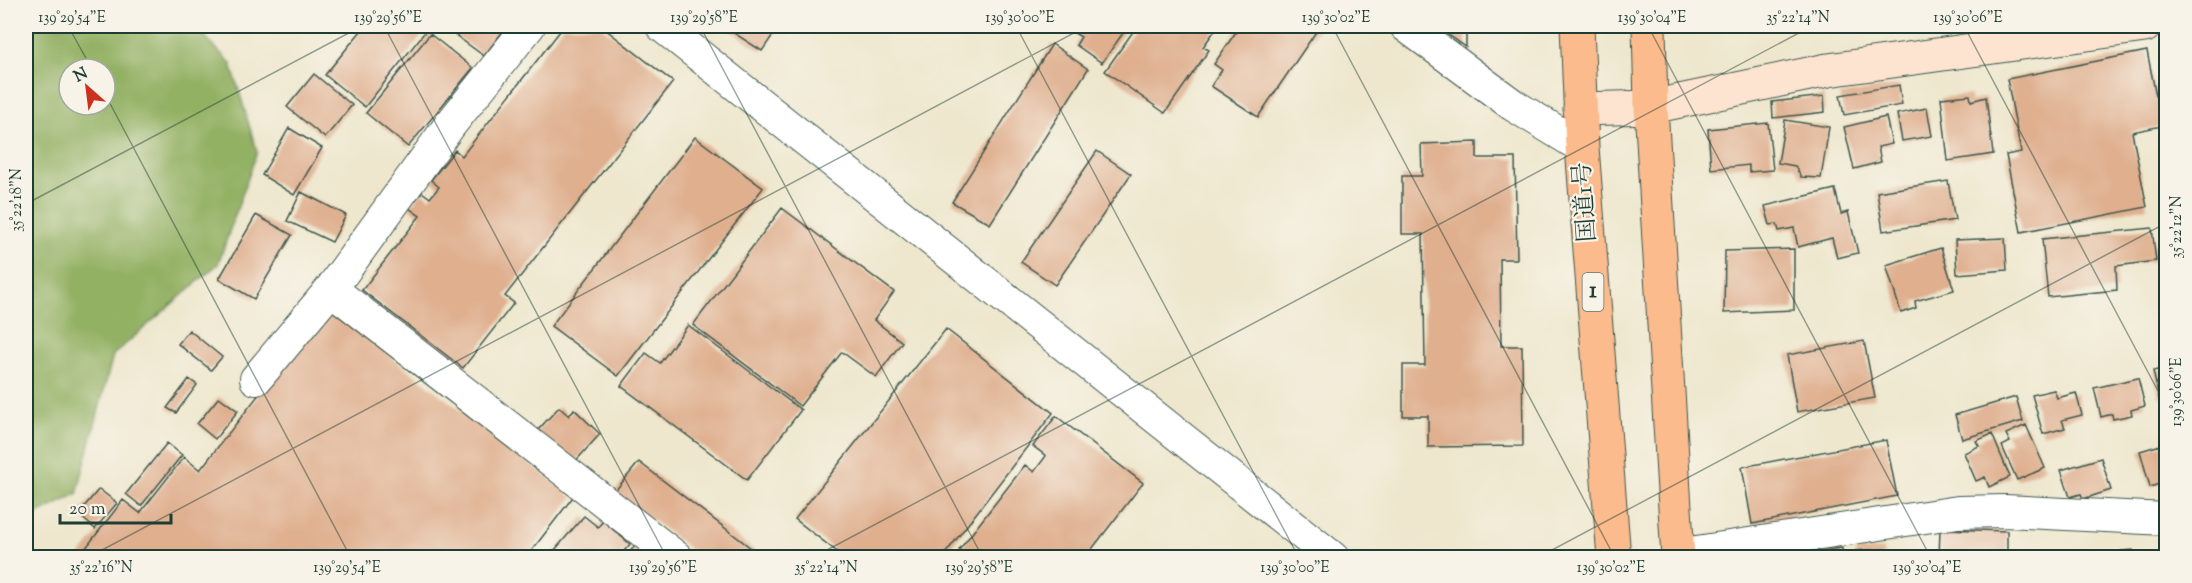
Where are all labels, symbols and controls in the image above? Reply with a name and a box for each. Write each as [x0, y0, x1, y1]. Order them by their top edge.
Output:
text: 139°29'54"E [38, 8, 106, 29]
text: 139°29'56"E [354, 8, 422, 29]
text: 139°29'58"E [670, 8, 738, 29]
text: 139°30'00"E [985, 8, 1055, 29]
text: 139°30'02"E [1302, 8, 1370, 29]
text: 139°30'04"E [1618, 8, 1686, 29]
text: 35°22'14"N [1766, 8, 1830, 29]
text: 139°30'06"E [1933, 8, 2003, 29]
north arrow [57, 57, 117, 117]
text: N [70, 63, 92, 89]
street label: 国道1号 [1566, 161, 1606, 243]
text: 35°22'18"N [7, 168, 28, 232]
text: 35°22'12"N [2167, 196, 2188, 258]
road number: 1 [1582, 273, 1604, 311]
text: 139°30'06"E [2167, 357, 2188, 427]
scale bar [60, 487, 171, 525]
text: 20 m [69, 497, 106, 523]
text: 35°22'16"N [69, 558, 133, 579]
text: 139°29'54"E [313, 558, 381, 579]
text: 139°29'56"E [629, 558, 697, 579]
text: 35°22'14"N [794, 558, 858, 579]
text: 139°29'58"E [945, 558, 1013, 579]
text: 139°30'00"E [1260, 558, 1330, 579]
text: 139°30'02"E [1577, 558, 1645, 579]
text: 139°30'04"E [1893, 558, 1961, 579]

